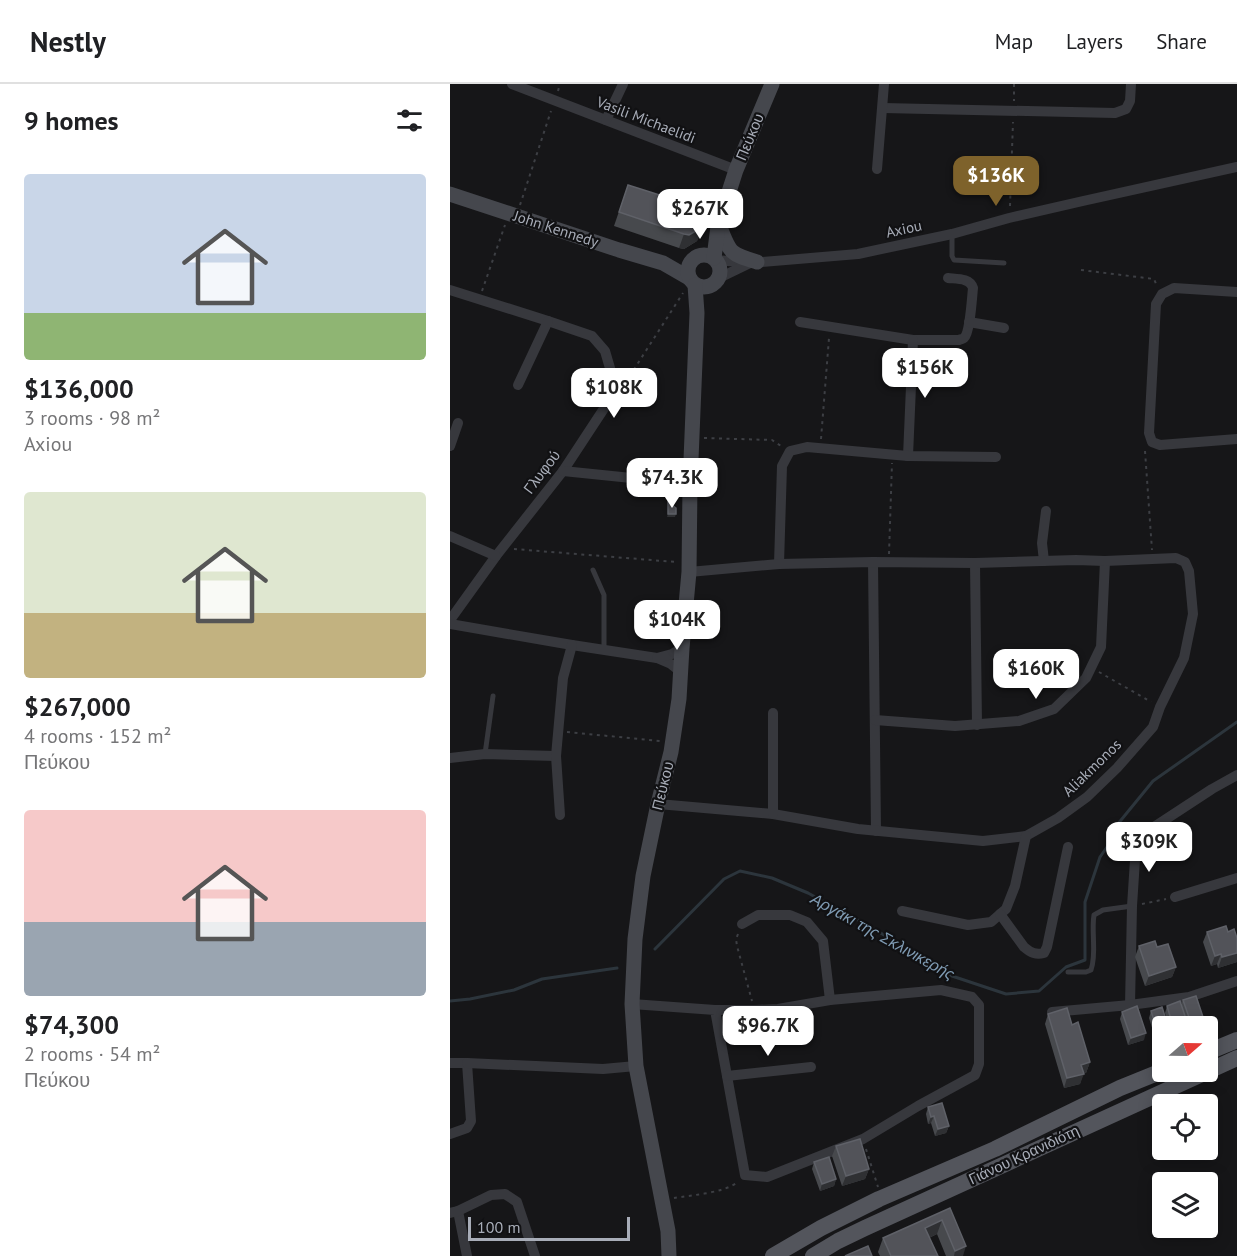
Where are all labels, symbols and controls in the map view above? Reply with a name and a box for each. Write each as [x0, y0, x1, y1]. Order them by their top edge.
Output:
text: Nestly [30, 23, 106, 60]
text: Map [995, 28, 1033, 55]
text: Layers [1066, 28, 1123, 55]
text: Share [1156, 28, 1207, 55]
street label: Vasili Michaelidi [593, 92, 698, 147]
text: 9 homes [24, 104, 119, 137]
icon: filters [393, 104, 426, 137]
street label: Πεύκου [731, 110, 768, 163]
pin: $136K [954, 156, 1038, 207]
text: $136K [967, 162, 1025, 188]
pin: $267K [658, 189, 742, 240]
text: $267K [671, 195, 729, 221]
street label: John Kennedy [510, 206, 601, 251]
icon: home [171, 213, 279, 321]
street label: Axiou [884, 215, 924, 242]
pin: $156K [883, 348, 967, 399]
text: $156K [896, 354, 954, 380]
pin: $108K [572, 368, 656, 419]
text: $136,000 [24, 372, 134, 405]
text: $108K [585, 374, 643, 400]
text: 3 rooms · 98 m² [24, 405, 160, 431]
text: Axiou [24, 431, 72, 457]
street label: Γλυφού [519, 446, 564, 497]
pin: $74.3K [623, 458, 721, 509]
text: $74.3K [641, 464, 703, 490]
icon: home [171, 531, 279, 639]
pin: $104K [635, 600, 719, 651]
text: $104K [648, 606, 706, 632]
pin: $160K [994, 649, 1078, 700]
text: $160K [1007, 655, 1065, 681]
text: $267,000 [24, 690, 131, 723]
text: 4 rooms · 152 m² [24, 723, 171, 749]
street label: Aliakmonos [1058, 735, 1125, 800]
text: Πεύκου [24, 749, 90, 775]
street label: Πεύκου [647, 760, 678, 812]
pin: $309K [1107, 822, 1191, 873]
text: $309K [1120, 828, 1178, 854]
icon: home [171, 849, 279, 957]
water label: Αργάκι της Σκλινικερής [807, 888, 959, 984]
pin: $96.7K [719, 1006, 817, 1057]
text: $74,300 [24, 1008, 119, 1041]
text: $96.7K [737, 1012, 799, 1038]
north arrow [1152, 1016, 1218, 1082]
map controls [1152, 1016, 1218, 1238]
text: 2 rooms · 54 m² [24, 1041, 160, 1067]
text: Πεύκου [24, 1067, 90, 1093]
button: locate [1152, 1094, 1218, 1160]
street label: Γιάνου Κρανιδιότη [965, 1121, 1082, 1188]
button: layers [1152, 1172, 1218, 1238]
scale bar [468, 1214, 630, 1242]
text: 100 m [477, 1217, 520, 1237]

